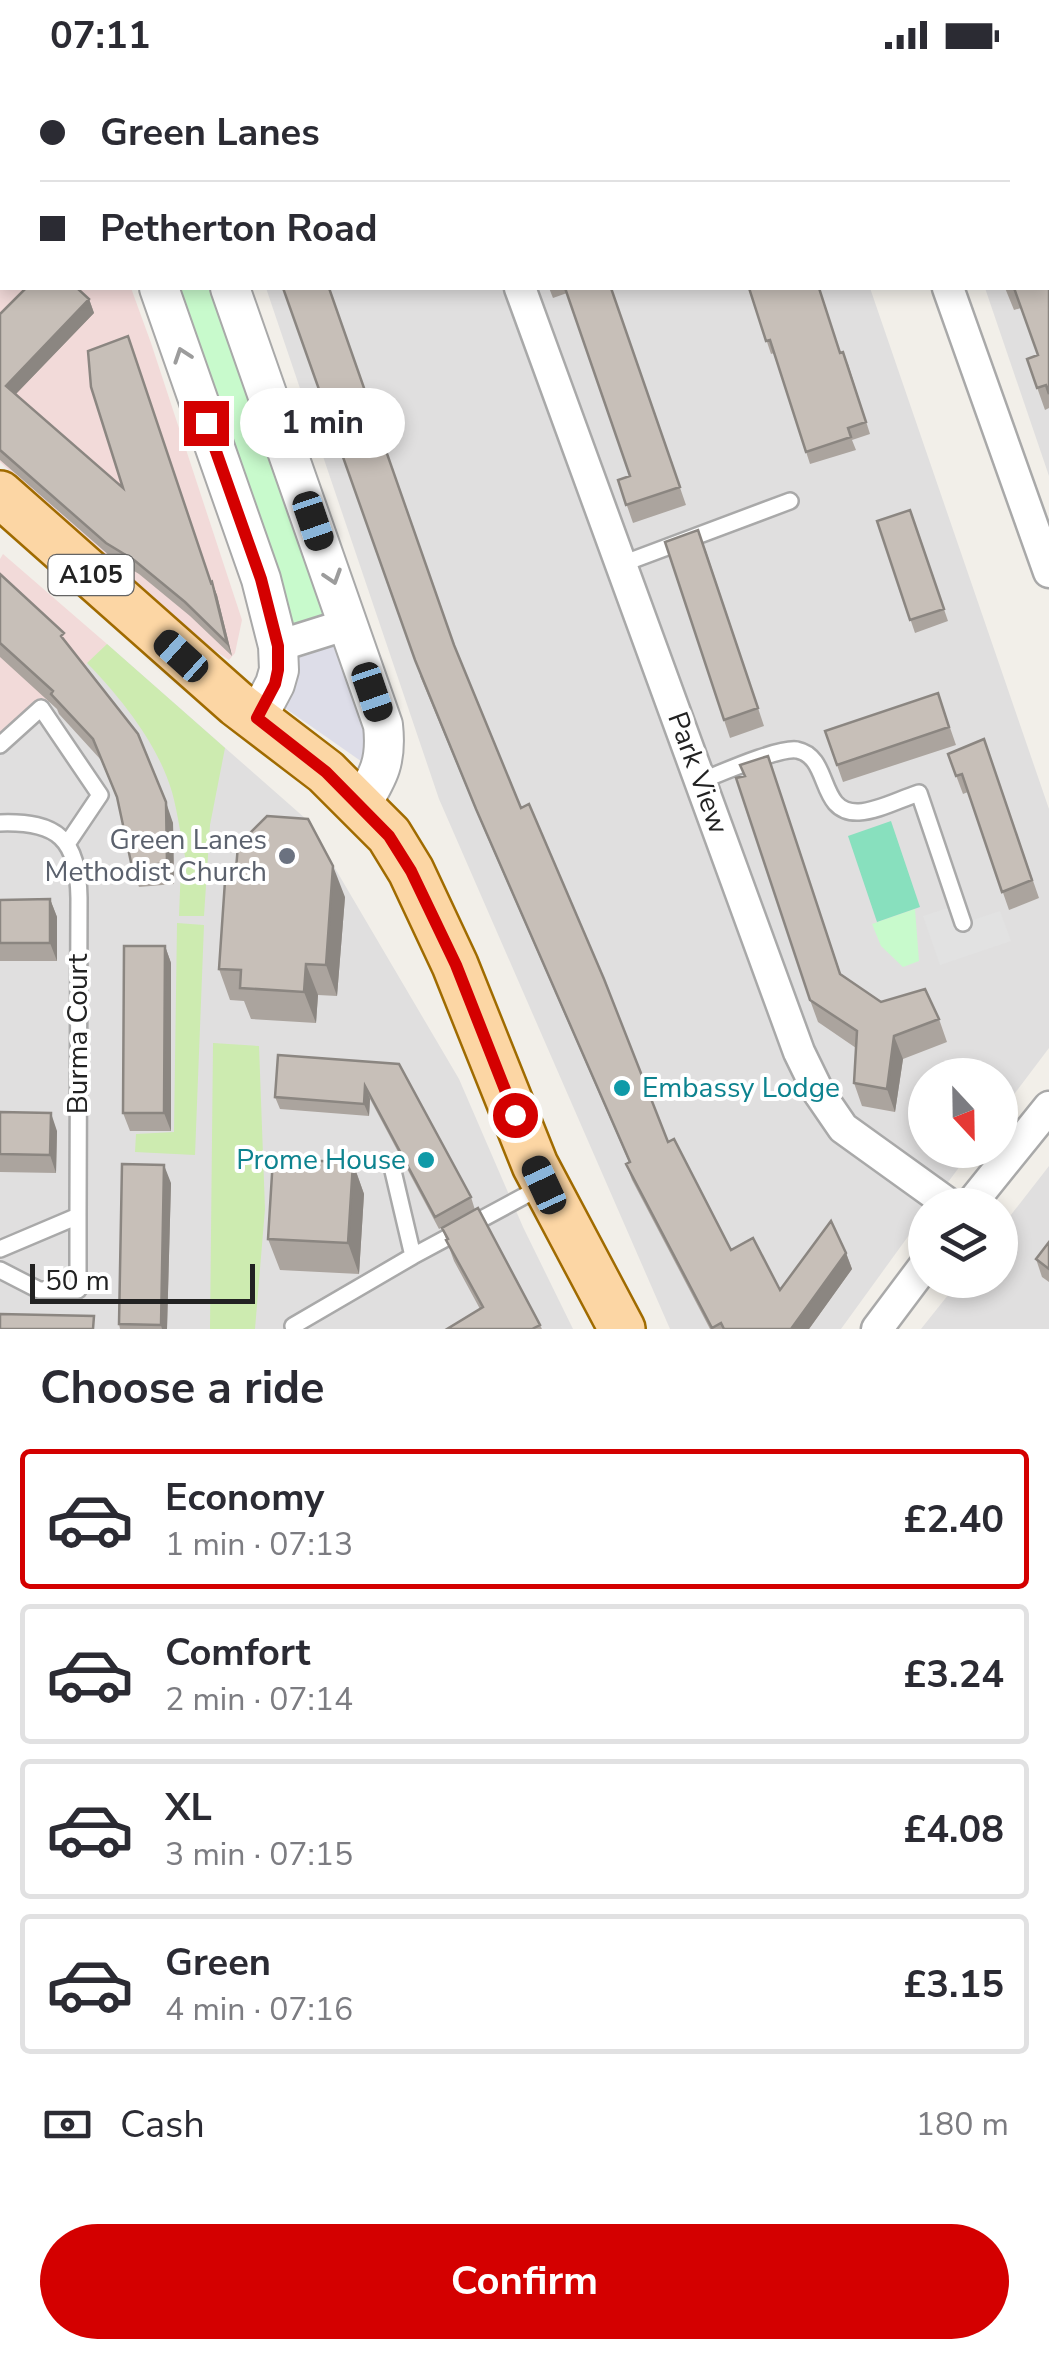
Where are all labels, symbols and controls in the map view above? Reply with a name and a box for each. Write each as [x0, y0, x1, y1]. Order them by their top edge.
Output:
text: 07:11 [50, 10, 151, 61]
text: Green Lanes [100, 107, 320, 158]
text: Petherton Road [100, 203, 378, 254]
one-way arrow [173, 348, 194, 365]
callout: 1 min [241, 388, 406, 458]
route end [184, 401, 229, 446]
text: 1 min [281, 401, 364, 444]
car [289, 488, 337, 554]
road number: A105 [48, 555, 134, 595]
one-way arrow [321, 568, 341, 585]
car [149, 625, 213, 687]
car [348, 659, 396, 725]
street label: Park View [658, 707, 738, 839]
place label: Green Lanes Methodist Church [45, 821, 267, 891]
marker: Green Lanes Methodist Church [276, 845, 298, 867]
street label: Burma Court [59, 954, 97, 1114]
north arrow [908, 1058, 1018, 1168]
map controls [908, 1058, 1018, 1298]
place label: Embassy Lodge [642, 1069, 840, 1107]
marker: Embassy Lodge [611, 1077, 633, 1099]
route start [493, 1093, 538, 1138]
place label: Prome House [236, 1141, 406, 1179]
marker: Prome House [415, 1149, 437, 1171]
car [518, 1151, 570, 1219]
button: layers [908, 1188, 1018, 1298]
scale bar [30, 1259, 255, 1304]
text: 50 m [45, 1262, 110, 1300]
text: Choose a ride [40, 1358, 325, 1419]
text: Economy [165, 1472, 324, 1523]
icon: car [45, 1474, 135, 1564]
text: £2.40 [903, 1494, 1004, 1545]
text: 1 min · 07:13 [165, 1523, 353, 1566]
text: Comfort [165, 1627, 310, 1678]
icon: car [45, 1629, 135, 1719]
text: £3.24 [903, 1649, 1004, 1700]
text: 2 min · 07:14 [165, 1678, 353, 1721]
text: XL [165, 1782, 212, 1833]
icon: car [45, 1784, 135, 1874]
text: £4.08 [903, 1804, 1004, 1855]
text: 3 min · 07:15 [165, 1833, 353, 1876]
text: Green [165, 1937, 271, 1988]
icon: car [45, 1939, 135, 2029]
text: £3.15 [903, 1959, 1004, 2010]
text: 4 min · 07:16 [165, 1988, 353, 2031]
icon: cash [40, 2097, 95, 2152]
text: Cash [120, 2099, 205, 2150]
text: 180 m [916, 2103, 1009, 2146]
button: Confirm [40, 2224, 1009, 2339]

